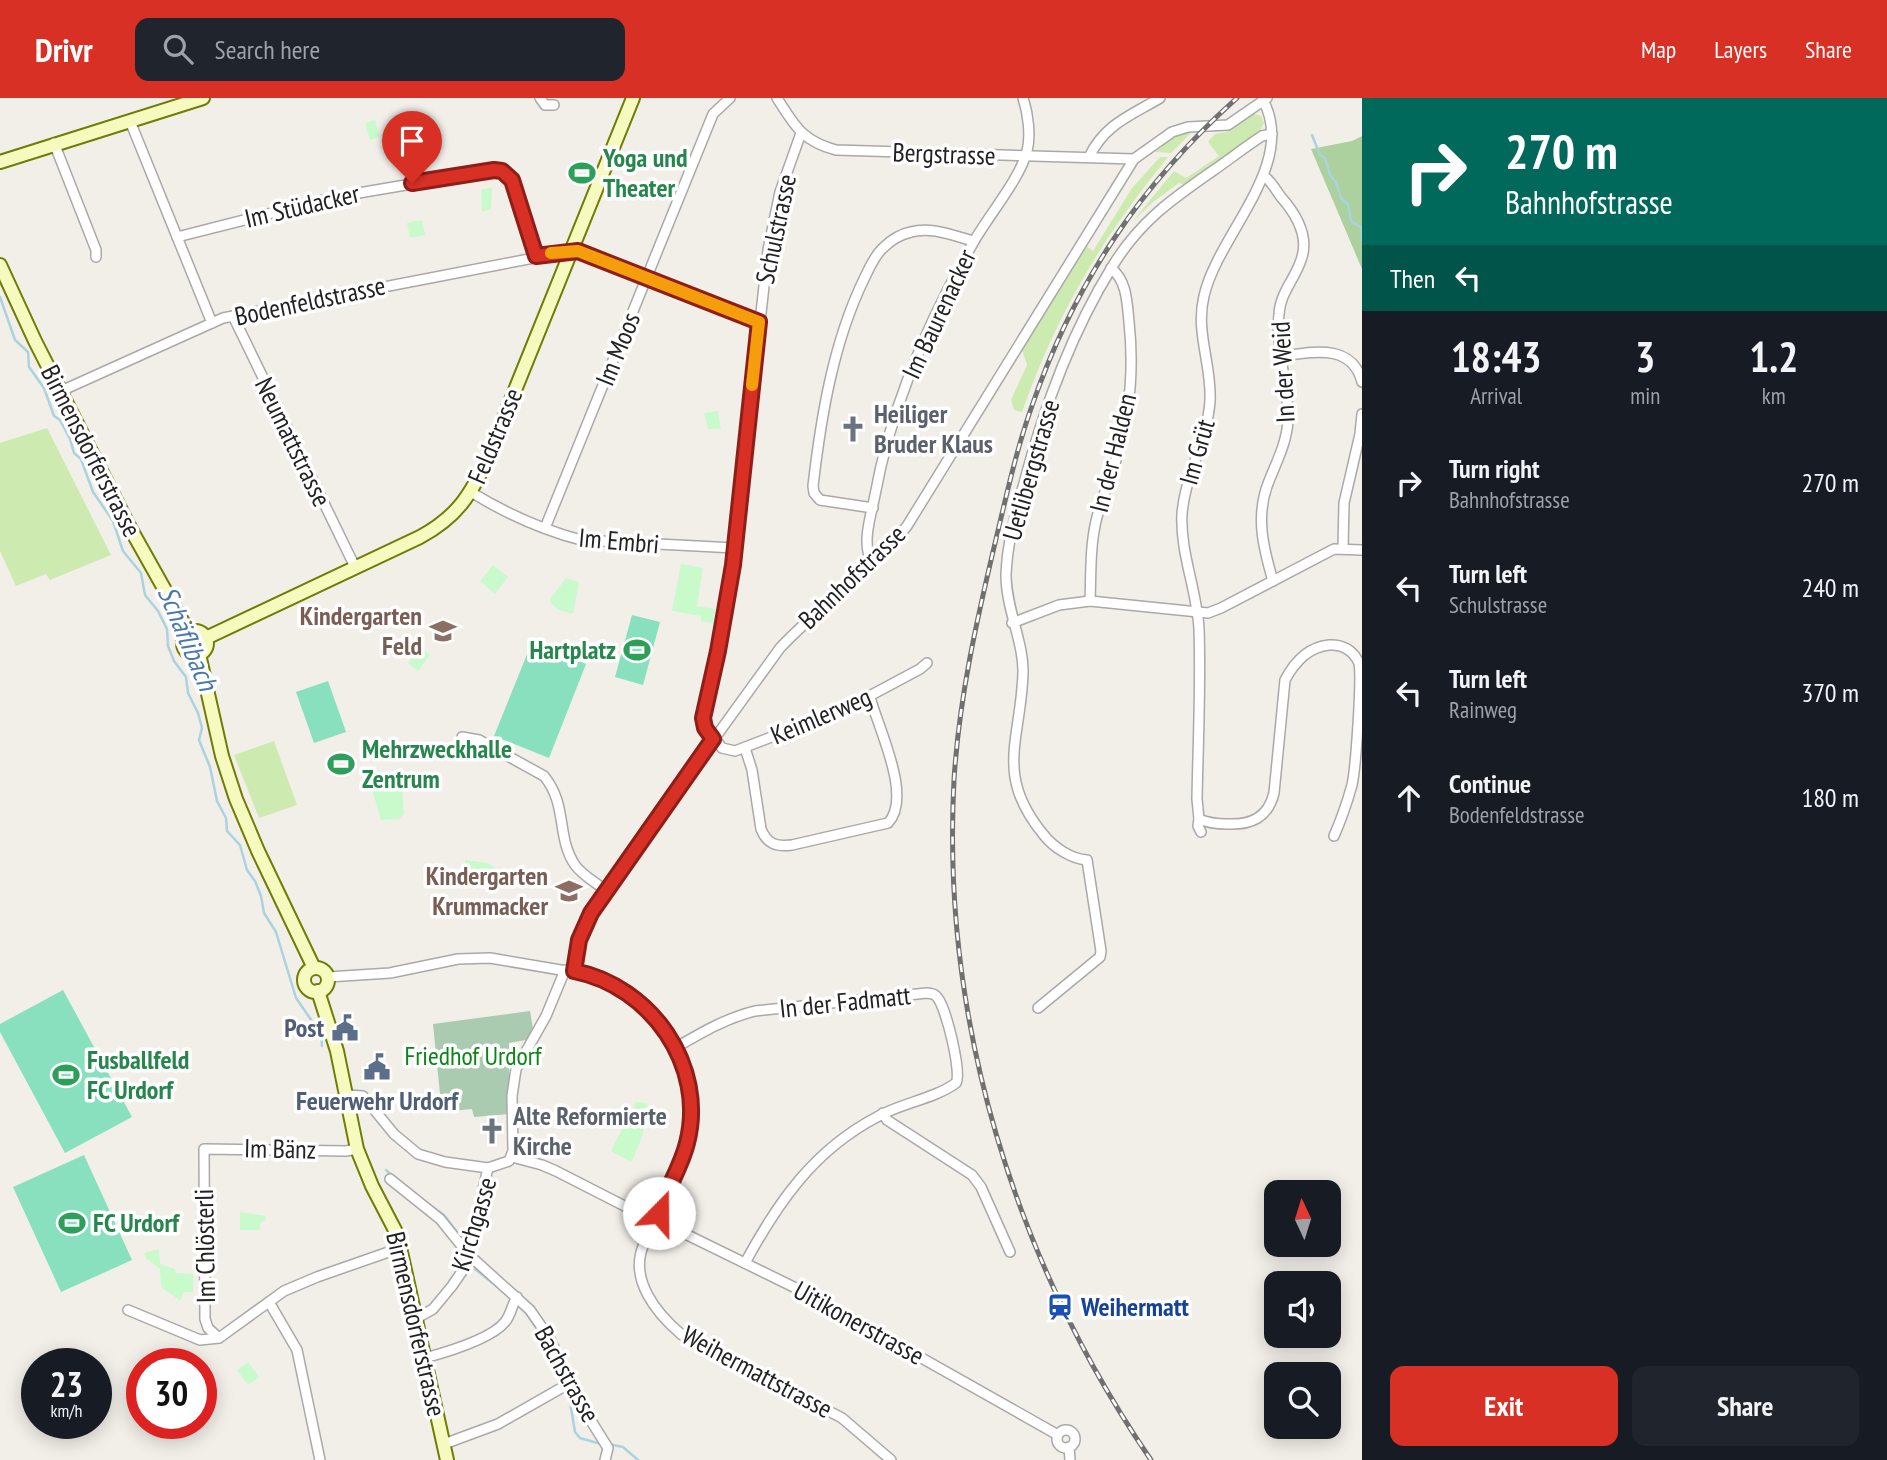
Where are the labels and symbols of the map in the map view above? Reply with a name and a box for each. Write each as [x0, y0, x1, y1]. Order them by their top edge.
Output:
pin [382, 111, 442, 183]
street label: Bergstrasse [892, 135, 996, 172]
place label: Yoga und Theater [602, 141, 688, 204]
sports icon: Yoga und Theater [567, 158, 597, 188]
street label: Schulstrasse [748, 171, 803, 287]
street label: Im Stüdacker [241, 176, 362, 235]
street label: Im Baurenacker [894, 244, 983, 384]
street label: Bodenfeldstrasse [232, 268, 388, 333]
street label: Im Moos [588, 307, 647, 390]
street label: In der Weid [1263, 321, 1302, 424]
street label: Birmensdorferstrasse [34, 359, 149, 542]
street label: Neumattstrasse [248, 372, 339, 512]
street label: Feldstrasse [460, 383, 529, 489]
street label: In der Halden [1082, 390, 1143, 516]
street label: Uetlibergstrasse [995, 395, 1066, 544]
place label: Heiliger Bruder Klaus [874, 397, 993, 460]
church icon: Heiliger Bruder Klaus [838, 414, 868, 444]
street label: Im Grüt [1171, 415, 1222, 489]
street label: Bahnhofstrasse [791, 517, 912, 636]
street label: Im Embri [577, 521, 661, 560]
water label: Schäflibach [150, 580, 228, 697]
place label: Kindergarten Feld [300, 599, 422, 662]
school or university icon: Kindergarten Feld [428, 616, 458, 646]
place label: Hartplatz [529, 633, 616, 666]
sports icon: Hartplatz [622, 635, 652, 665]
street label: Keimlerweg [766, 680, 876, 751]
place label: Mehrzweckhalle Zentrum [362, 732, 512, 795]
sports icon: Mehrzweckhalle Zentrum [326, 749, 356, 779]
place label: Kindergarten Krummacker [426, 859, 548, 922]
school or university icon: Kindergarten Krummacker [554, 876, 584, 906]
street label: In der Fadmatt [778, 978, 912, 1025]
place label: Post [284, 1011, 324, 1044]
public building icon: Post [330, 1013, 360, 1043]
park label: Friedhof Urdorf [404, 1039, 543, 1072]
place label: Fusballfeld FC Urdorf [87, 1043, 189, 1106]
public building icon: Feuerwehr Urdorf [362, 1052, 392, 1082]
sports icon: Fusballfeld FC Urdorf [51, 1060, 81, 1090]
place label: Feuerwehr Urdorf [296, 1084, 460, 1117]
place label: Alte Reformierte Kirche [512, 1099, 667, 1162]
church icon: Alte Reformierte Kirche [477, 1116, 507, 1146]
street label: Im Bänz [244, 1131, 316, 1166]
street label: Kirchgasse [444, 1173, 503, 1275]
position arrow [622, 1176, 696, 1250]
north arrow [1264, 1180, 1340, 1256]
street label: Im Chlösterli [187, 1189, 222, 1304]
place label: FC Urdorf [93, 1206, 181, 1239]
sports icon: FC Urdorf [57, 1208, 87, 1238]
street label: Birmensdorferstrasse [379, 1228, 454, 1419]
street label: Uitikonerstrasse [788, 1273, 930, 1372]
place label: Weihermatt [1080, 1290, 1189, 1323]
station icon: Weihermatt [1045, 1292, 1075, 1322]
street label: Weihermattstrasse [676, 1318, 838, 1425]
street label: Bachstrasse [528, 1320, 607, 1428]
speed limit sign: 30 [126, 1348, 217, 1439]

